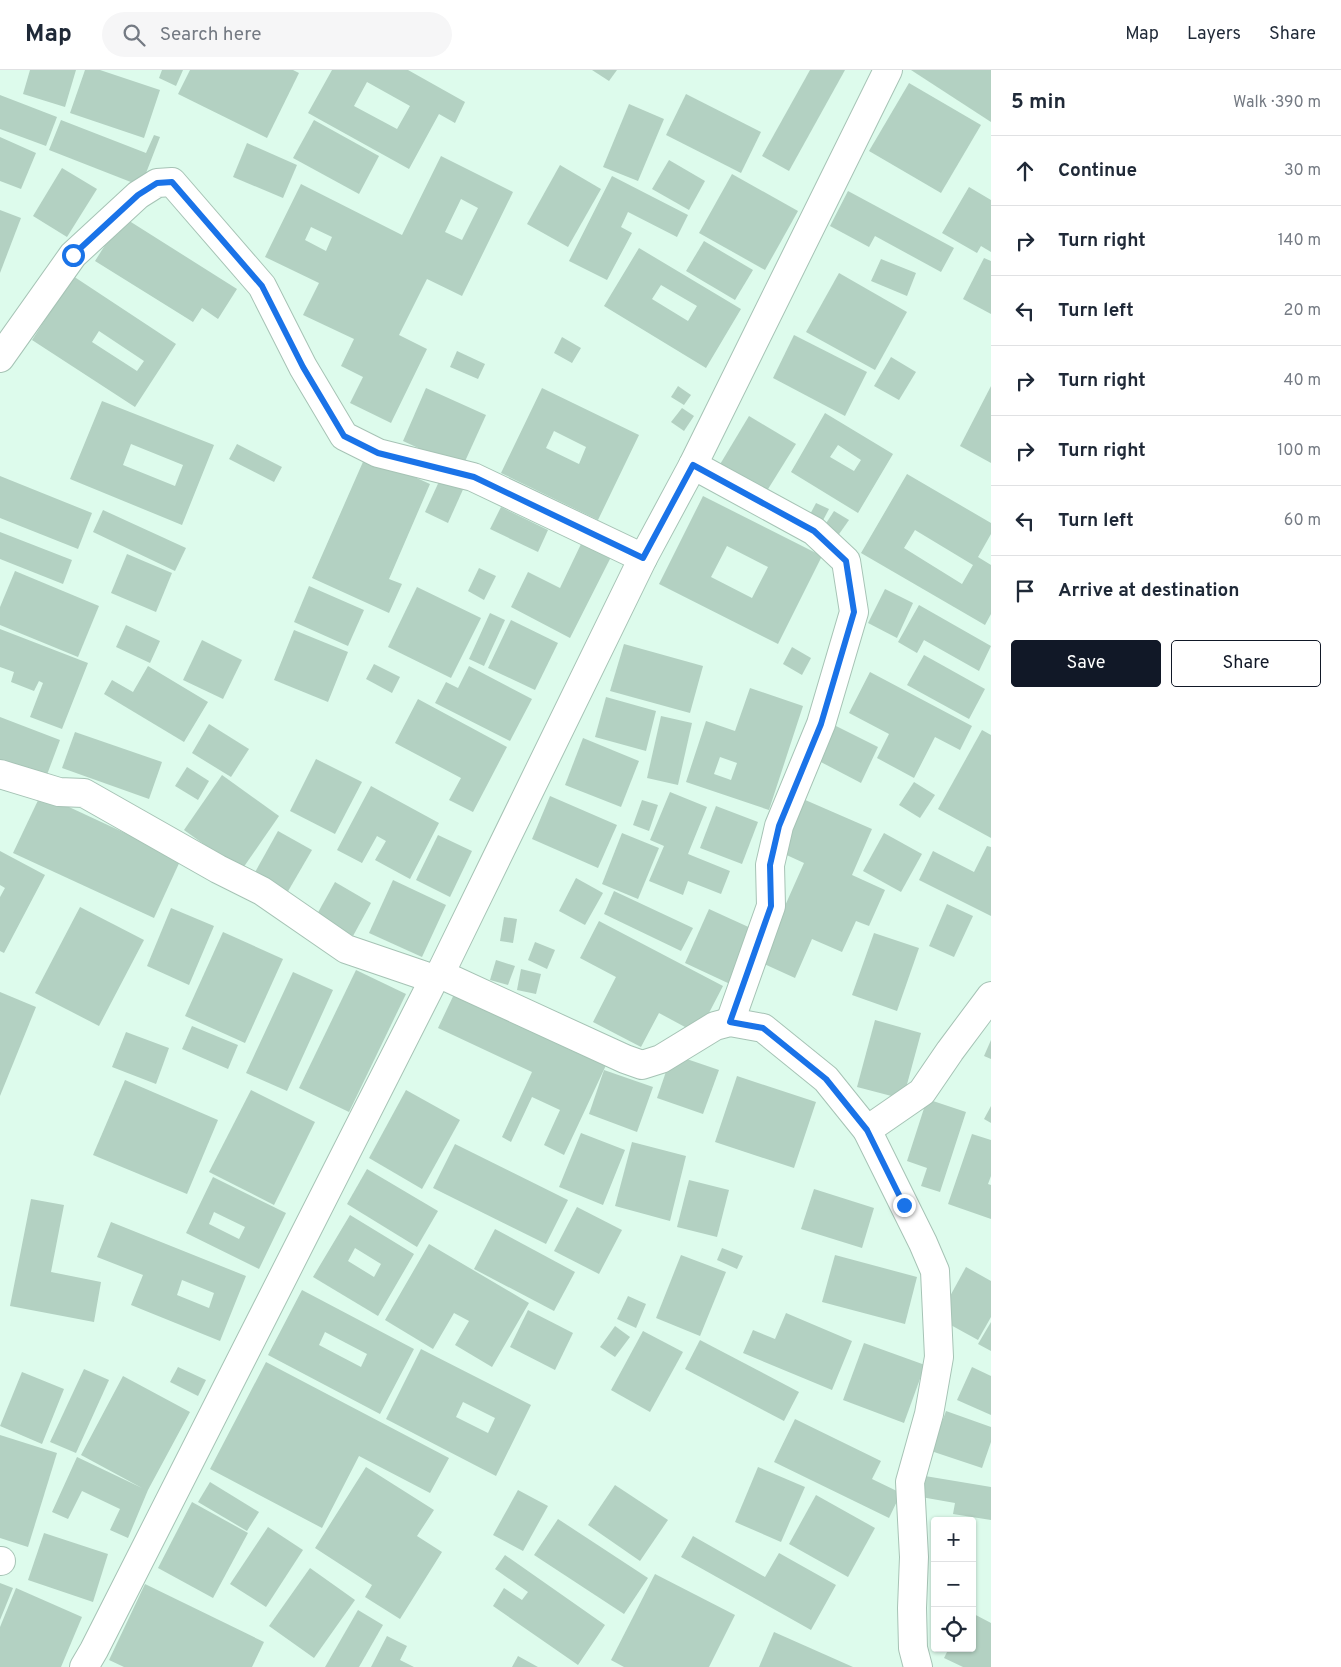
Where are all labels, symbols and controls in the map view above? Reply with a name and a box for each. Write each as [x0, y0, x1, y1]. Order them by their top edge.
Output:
search box [102, 12, 452, 57]
text: Map [25, 20, 72, 50]
icon: search [120, 21, 148, 49]
text: Search here [160, 23, 261, 47]
text: Map [1125, 23, 1159, 46]
text: Layers [1187, 23, 1241, 46]
text: Share [1269, 23, 1316, 46]
text: 5 min [1011, 89, 1066, 116]
text: Walk · 390 m [1233, 93, 1321, 113]
icon: ahead [1011, 157, 1039, 185]
text: Continue [1058, 159, 1137, 183]
text: 30 m [1284, 161, 1321, 181]
icon: right [1011, 227, 1039, 255]
text: Turn right [1058, 229, 1146, 253]
text: 140 m [1278, 231, 1321, 251]
route start [62, 244, 85, 267]
icon: left [1011, 297, 1039, 325]
text: Turn left [1058, 299, 1134, 323]
text: 20 m [1284, 301, 1321, 321]
icon: right [1011, 367, 1039, 395]
text: Turn right [1058, 369, 1146, 393]
text: 40 m [1283, 371, 1321, 391]
icon: right [1011, 437, 1039, 465]
text: Turn right [1058, 439, 1146, 463]
text: 100 m [1277, 441, 1321, 461]
icon: left [1011, 507, 1039, 535]
text: Turn left [1058, 509, 1134, 533]
text: 60 m [1284, 511, 1321, 531]
icon: arrive [1011, 577, 1039, 605]
text: Arrive at destination [1058, 579, 1239, 603]
button: Save [1011, 640, 1161, 687]
button: Share [1171, 640, 1321, 687]
route end [893, 1194, 916, 1217]
map controls [931, 1517, 976, 1652]
button: + [931, 1517, 976, 1562]
button: − [931, 1562, 976, 1607]
button: locate [931, 1607, 976, 1652]

